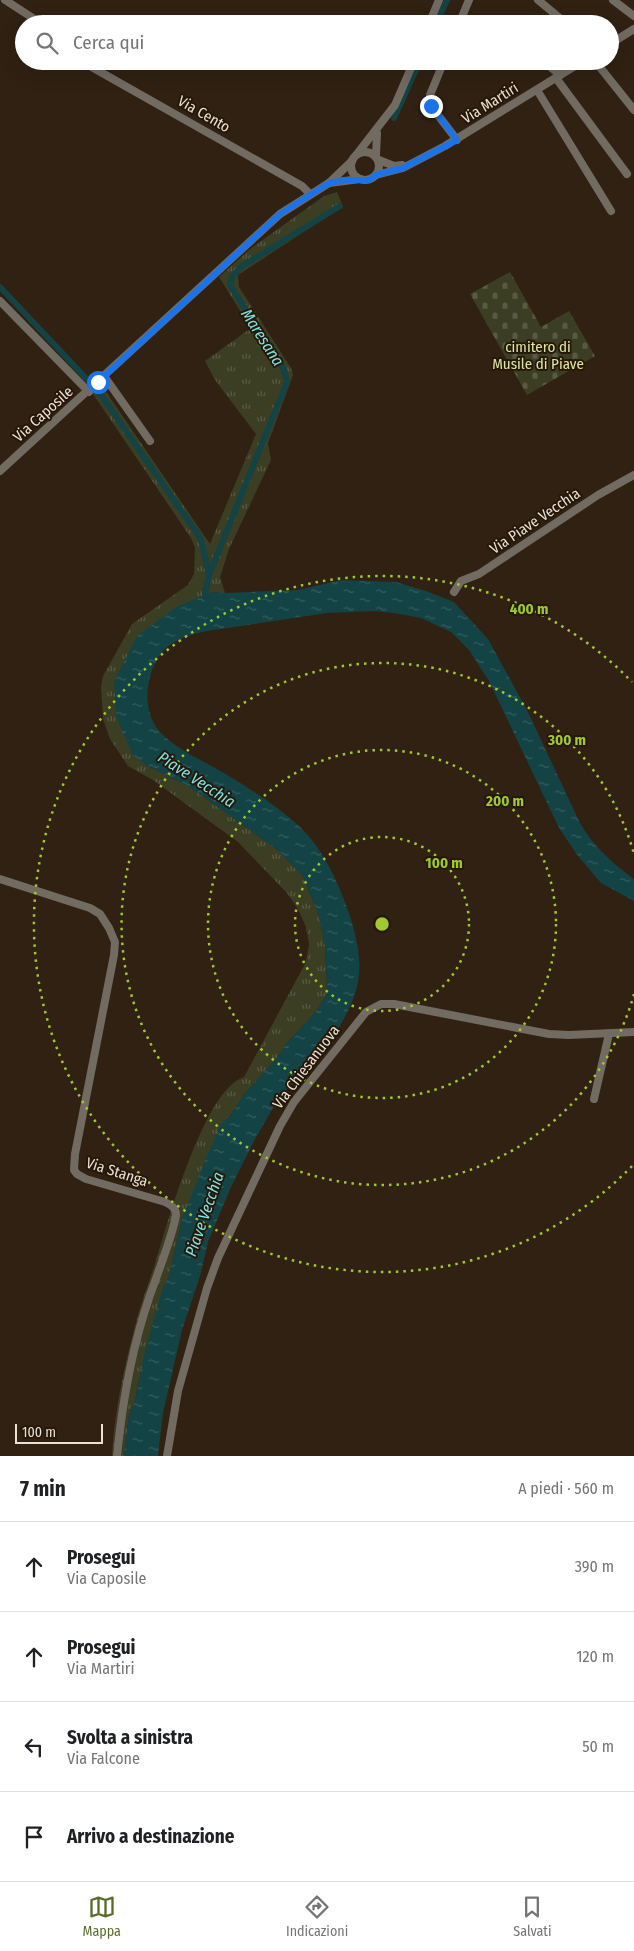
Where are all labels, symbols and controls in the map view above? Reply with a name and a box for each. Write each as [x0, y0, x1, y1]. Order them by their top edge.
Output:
search box [15, 15, 619, 70]
icon: search [33, 29, 61, 57]
text: Cerca qui [73, 31, 144, 54]
street label: Via Martiri [458, 79, 522, 127]
street label: Via Cento [175, 92, 233, 136]
route end [420, 95, 443, 118]
water label: Maresana [237, 305, 288, 369]
park label: cimitero di Musile di Piave [492, 338, 584, 373]
route start [87, 371, 110, 394]
street label: Via Caposile [9, 382, 77, 446]
street label: Via Piave Vecchia [487, 484, 583, 558]
text: 400 m [510, 600, 548, 618]
text: 300 m [547, 731, 586, 749]
water label: Piave Vecchia [155, 747, 239, 811]
text: 200 m [485, 792, 524, 810]
text: 100 m [425, 854, 463, 872]
centre of rings [373, 915, 391, 933]
street label: Via Chiesanuova [269, 1022, 343, 1112]
street label: Via Stanga [84, 1154, 150, 1190]
water label: Piave Vecchia [181, 1169, 228, 1259]
scale bar [15, 1421, 102, 1444]
text: 100 m [22, 1424, 56, 1441]
text: 7 min [20, 1476, 66, 1502]
text: A piedi · 560 m [518, 1479, 614, 1498]
text: Prosegui [67, 1546, 136, 1569]
icon: ahead [20, 1553, 48, 1581]
text: 390 m [575, 1557, 614, 1576]
text: Via Caposile [67, 1569, 146, 1588]
text: Prosegui [67, 1636, 136, 1659]
icon: ahead [20, 1643, 48, 1671]
text: 120 m [576, 1647, 614, 1666]
text: Via Martiri [67, 1659, 134, 1678]
text: Svolta a sinistra [67, 1726, 193, 1749]
icon: left [20, 1733, 48, 1761]
text: 50 m [582, 1737, 614, 1756]
text: Via Falcone [67, 1749, 140, 1768]
icon: arrive [20, 1823, 48, 1851]
text: Arrivo a destinazione [67, 1825, 234, 1848]
tab: Mappa [83, 1893, 121, 1940]
tab: Indicazioni [286, 1893, 348, 1940]
tab: Salvati [513, 1893, 551, 1940]

